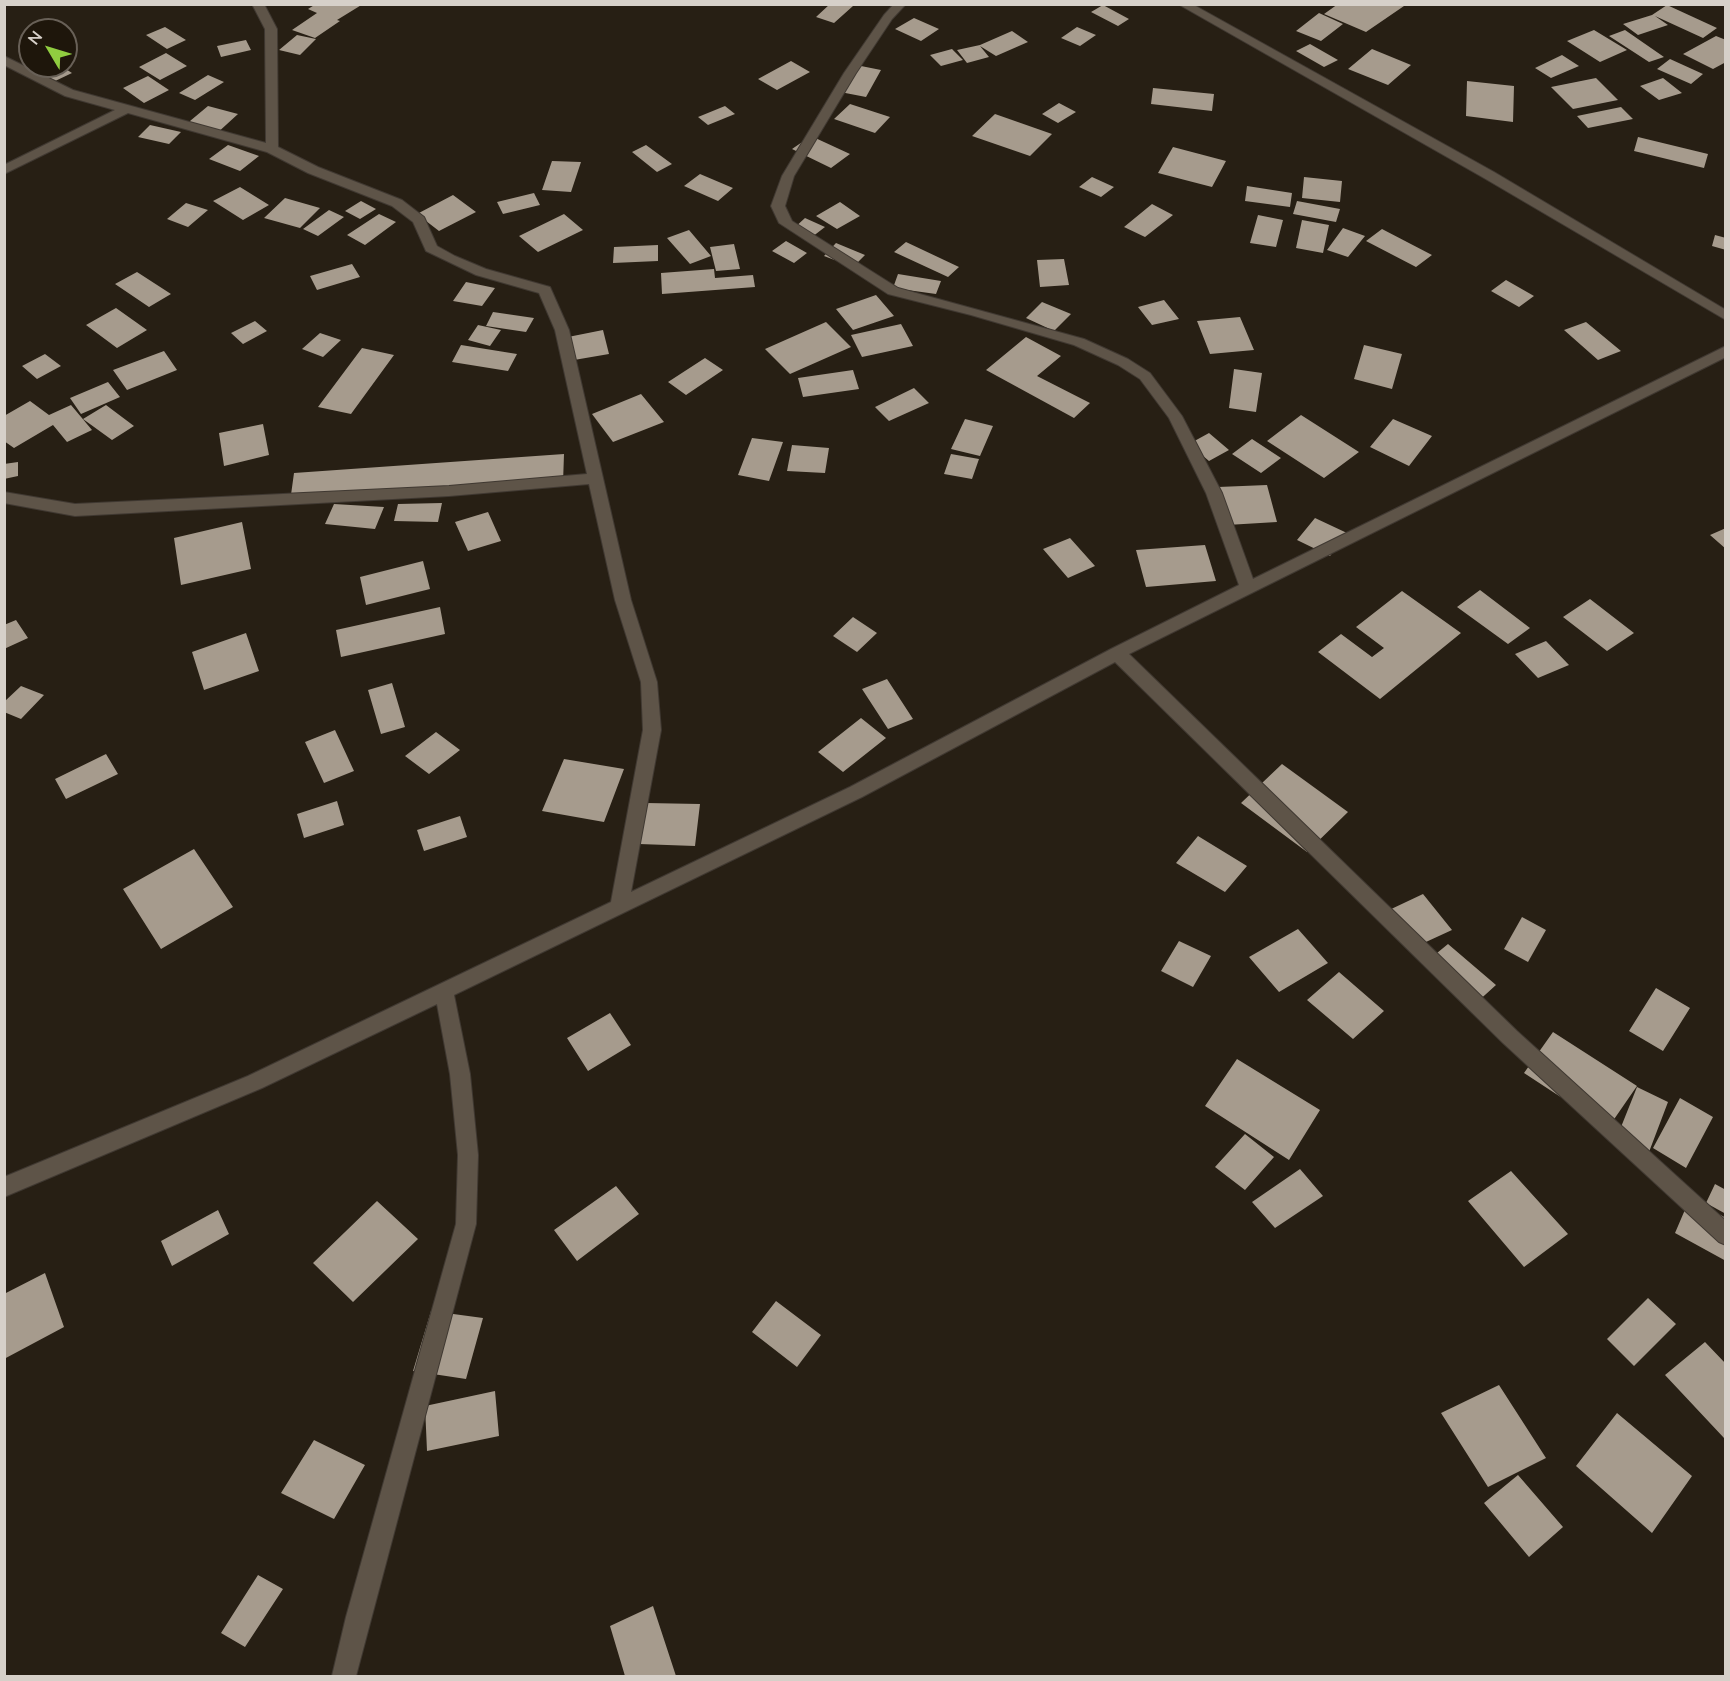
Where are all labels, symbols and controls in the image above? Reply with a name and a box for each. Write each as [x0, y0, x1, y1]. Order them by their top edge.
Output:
north arrow [18, 18, 78, 78]
text: N [23, 27, 48, 50]

